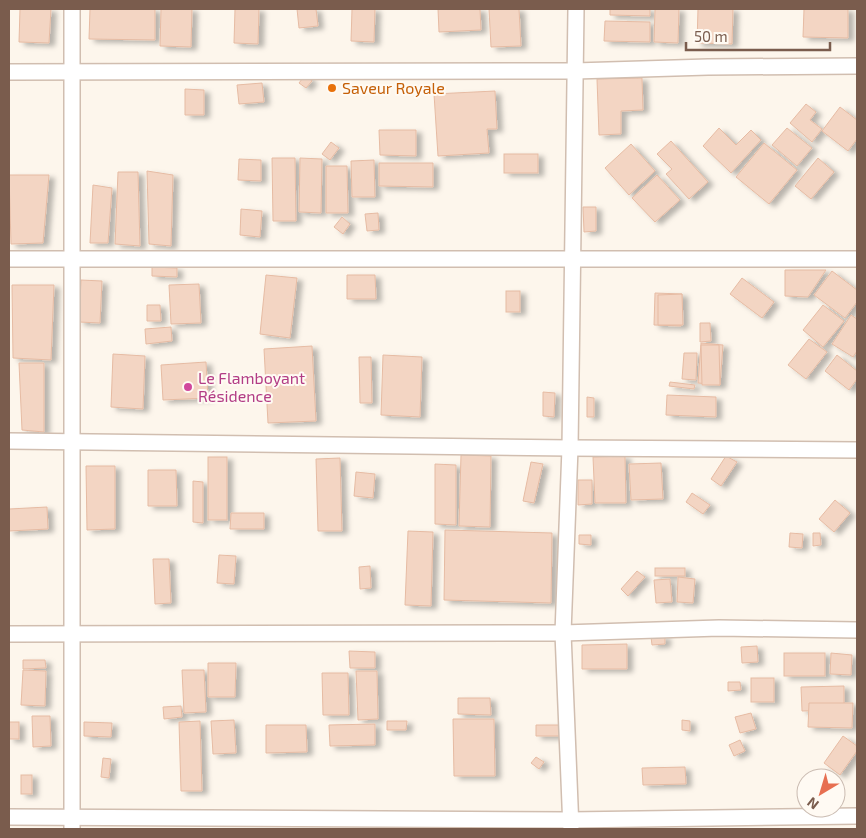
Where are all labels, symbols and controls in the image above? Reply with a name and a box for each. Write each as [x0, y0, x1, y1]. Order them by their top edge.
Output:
scale bar [686, 20, 830, 52]
text: 50 m [694, 27, 728, 45]
place label: Saveur Royale [342, 78, 445, 97]
marker: Saveur Royale [326, 82, 338, 94]
place label: Le Flamboyant Résidence [198, 368, 305, 405]
marker: Le Flamboyant Résidence [182, 381, 194, 393]
north arrow [796, 768, 846, 818]
text: N [803, 794, 822, 813]

